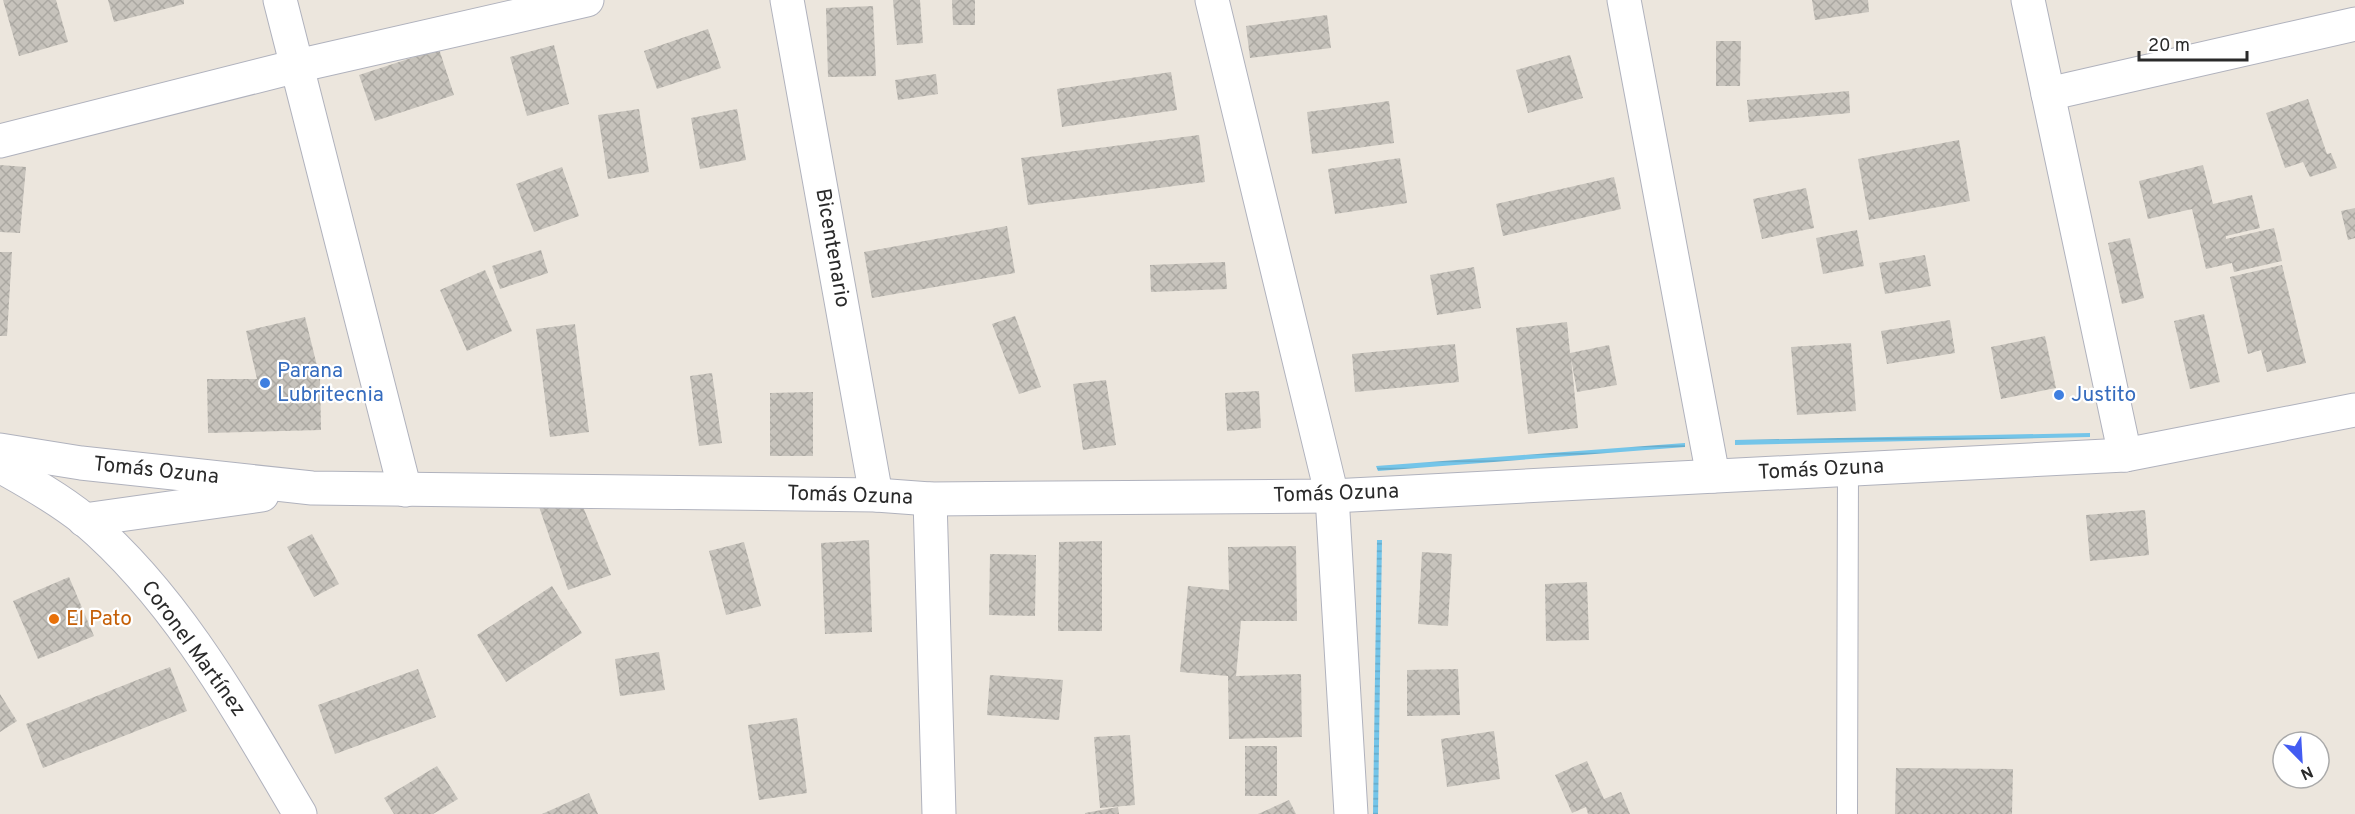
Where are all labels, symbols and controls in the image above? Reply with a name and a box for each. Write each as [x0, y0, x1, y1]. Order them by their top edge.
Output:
scale bar [2139, 24, 2247, 62]
text: 20 m [2148, 35, 2190, 58]
street label: Bicentenario [808, 186, 856, 310]
place label: Parana Lubritecnia [277, 358, 384, 409]
marker: Parana Lubritecnia [258, 376, 272, 390]
place label: Justito [2071, 382, 2136, 409]
marker: Justito [2052, 388, 2066, 402]
street label: Tomás Ozuna [92, 451, 220, 491]
street label: Tomás Ozuna [1757, 453, 1885, 487]
street label: Tomás Ozuna [1273, 478, 1399, 510]
street label: Tomás Ozuna [787, 480, 913, 512]
street label: Coronel Martínez [135, 576, 251, 722]
place label: El Pato [66, 606, 132, 633]
marker: El Pato [47, 612, 61, 626]
north arrow [2271, 730, 2331, 790]
text: N [2297, 760, 2316, 783]

